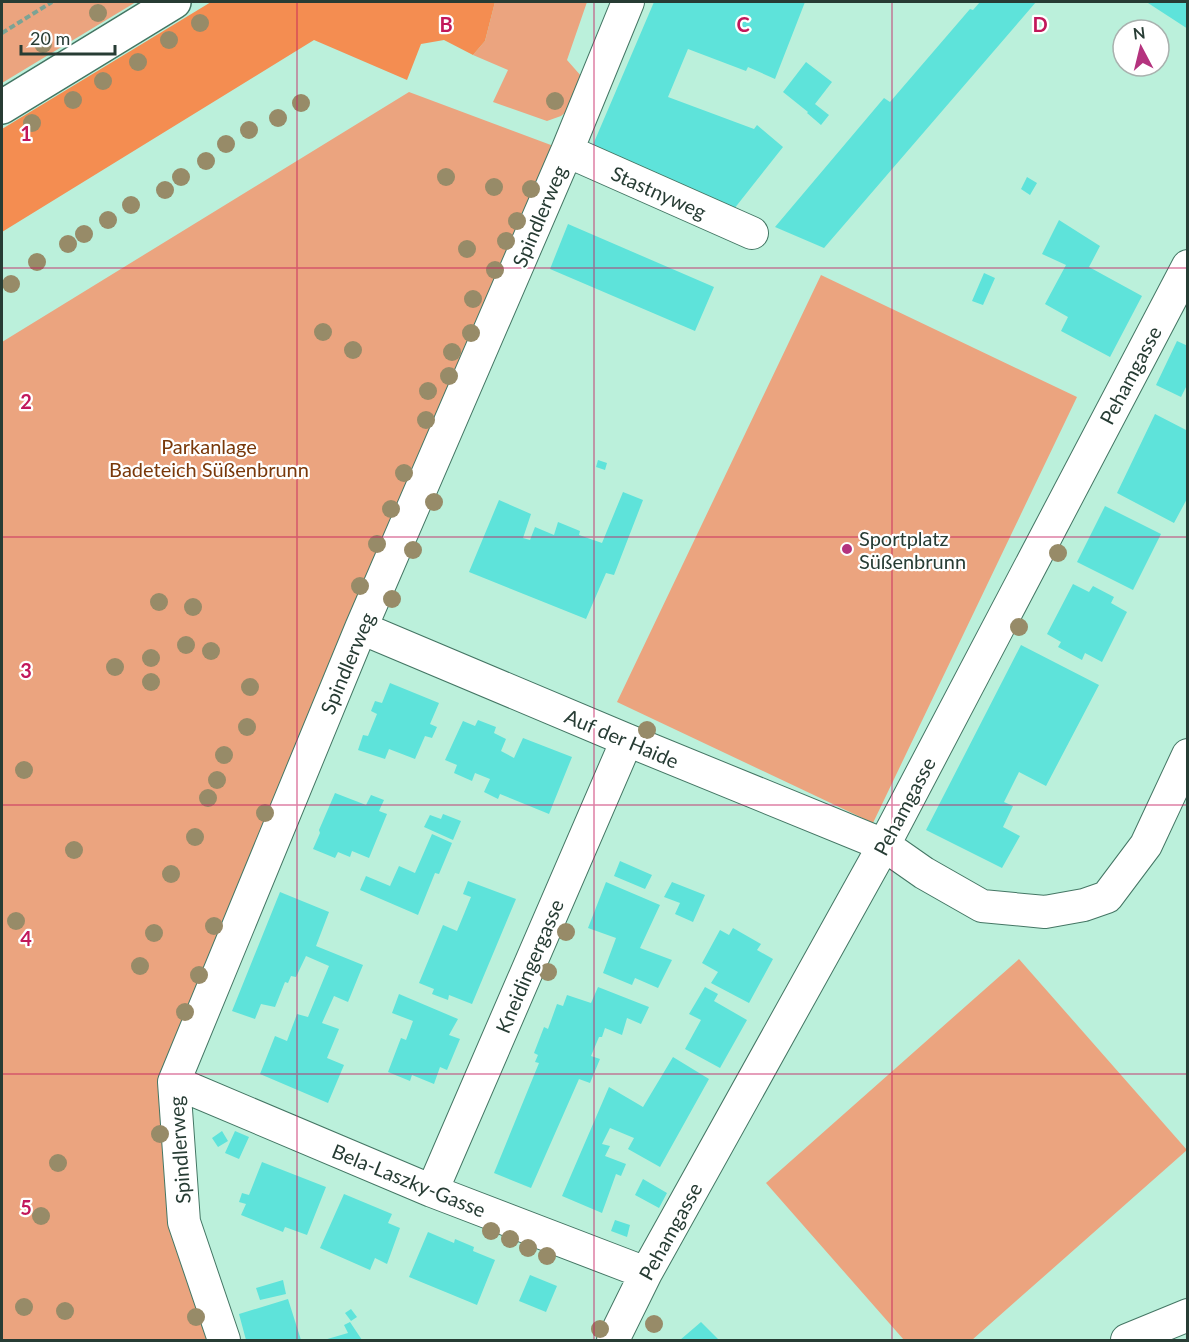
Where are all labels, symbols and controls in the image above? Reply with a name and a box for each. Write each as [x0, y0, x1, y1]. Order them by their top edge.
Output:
text: B [439, 12, 453, 36]
text: C [736, 12, 750, 36]
text: D [1032, 12, 1048, 36]
scale bar [21, 18, 116, 56]
north arrow [1111, 18, 1171, 78]
text: N [1132, 22, 1146, 43]
text: 20 m [30, 27, 70, 49]
text: 1 [20, 121, 32, 145]
street label: Stastnyweg [608, 160, 710, 224]
street label: Spindlerweg [507, 162, 571, 270]
street label: Pehamgasse [1094, 322, 1166, 428]
text: 2 [20, 389, 32, 413]
park label: Parkanlage Badeteich Süßenbrunn [109, 434, 309, 481]
place label: Sportplatz Süßenbrunn [859, 526, 966, 573]
marker: Sportplatz Süßenbrunn [840, 542, 854, 556]
street label: Spindlerweg [315, 609, 379, 717]
text: 3 [20, 658, 32, 682]
street label: Auf der Haide [561, 703, 683, 773]
street label: Pehamgasse [868, 753, 940, 859]
street label: Kneidingergasse [490, 895, 568, 1037]
text: 4 [20, 926, 32, 950]
street label: Spindlerweg [163, 1095, 195, 1205]
street label: Bela-Laszky-Gasse [329, 1138, 489, 1222]
street label: Pehamgasse [633, 1178, 707, 1284]
text: 5 [20, 1195, 32, 1219]

